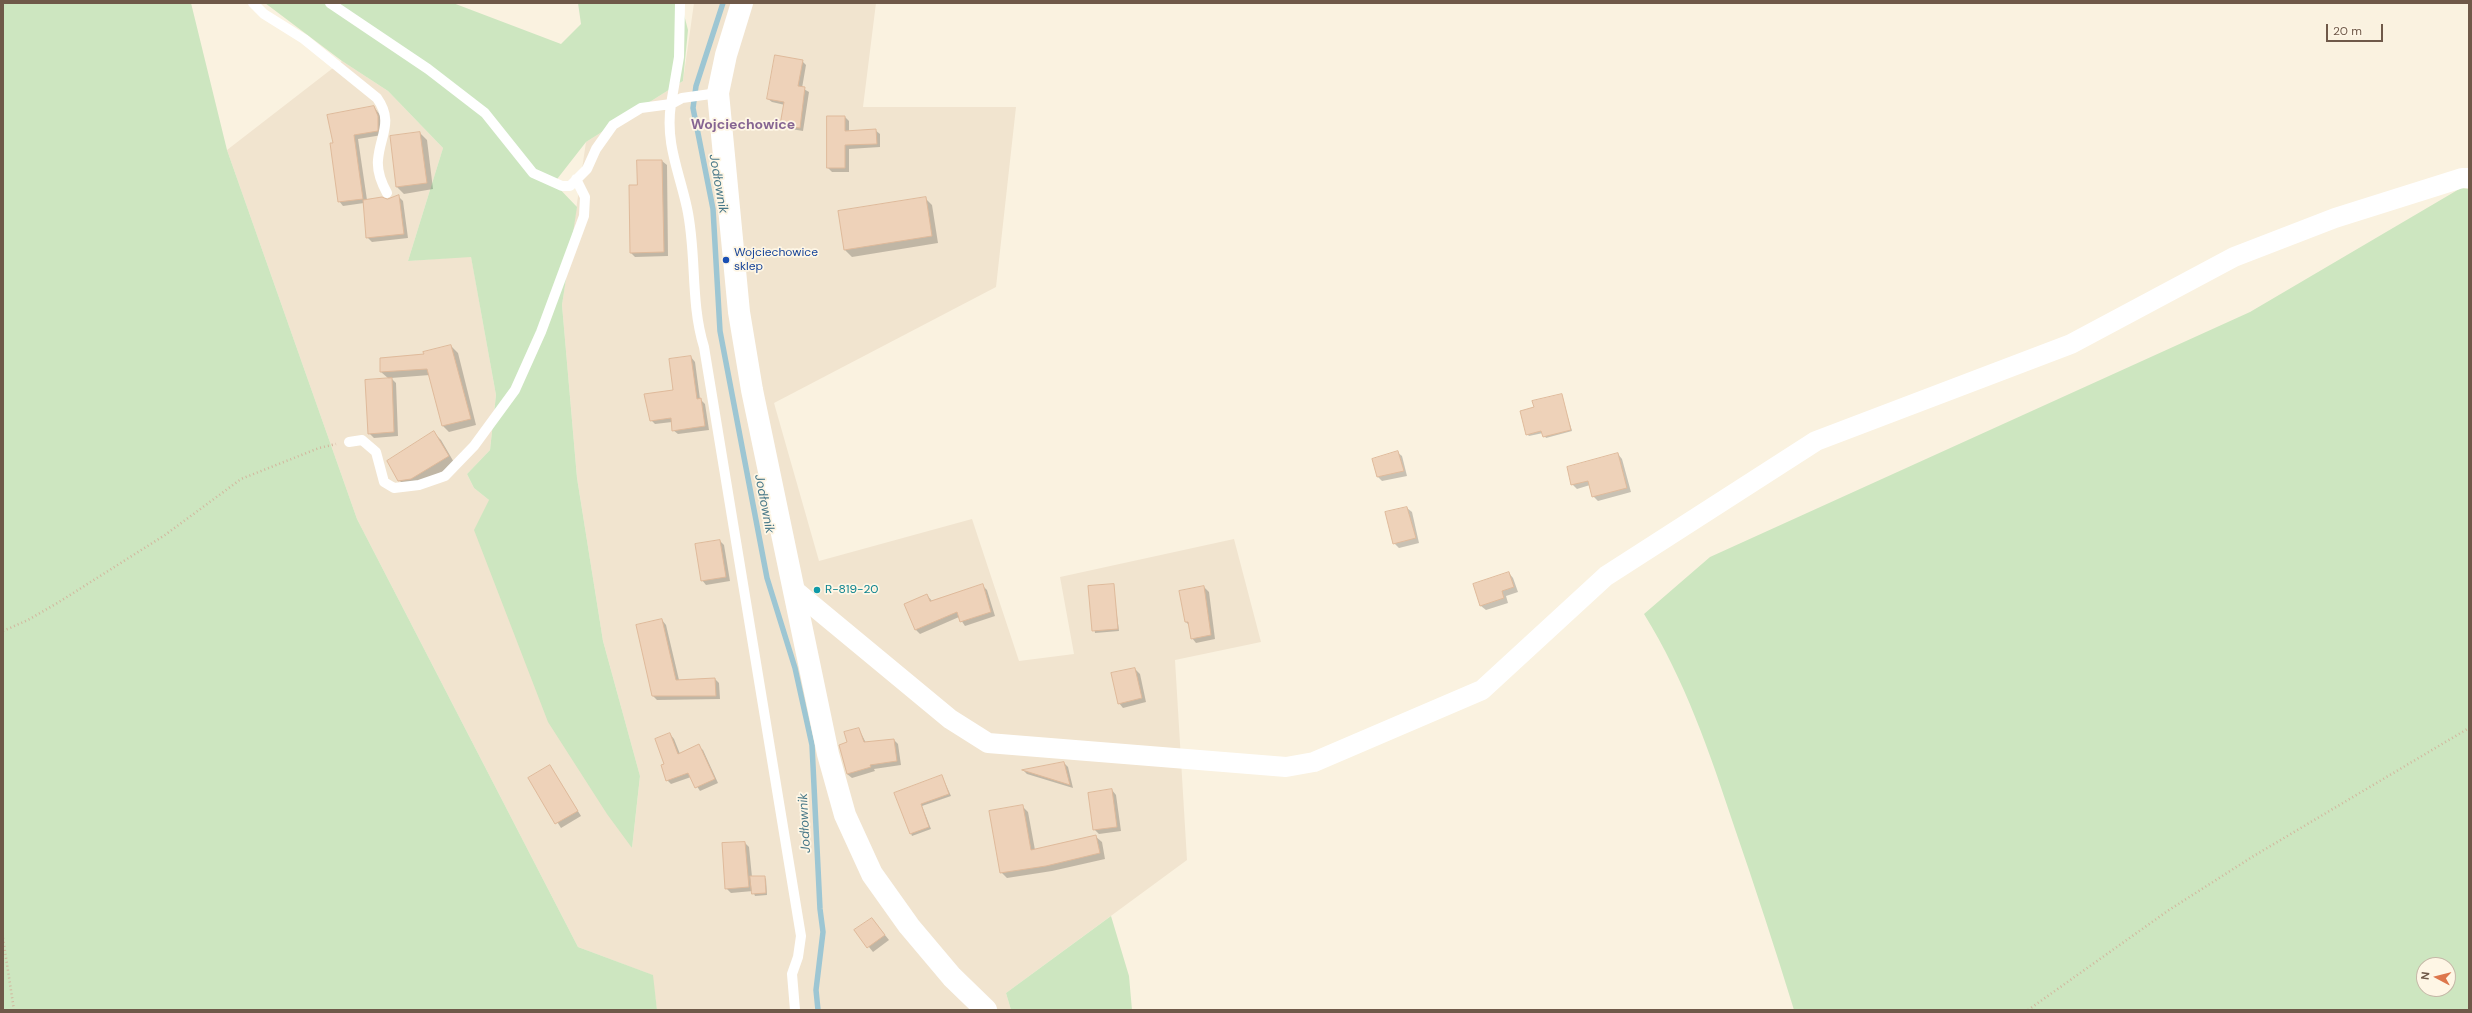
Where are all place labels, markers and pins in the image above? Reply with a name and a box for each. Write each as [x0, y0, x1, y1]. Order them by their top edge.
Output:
place label: Wojciechowice sklep [734, 246, 818, 274]
marker: Wojciechowice sklep [721, 255, 731, 265]
place label: R-819-20 [825, 583, 878, 597]
marker: R-819-20 [812, 585, 822, 595]

